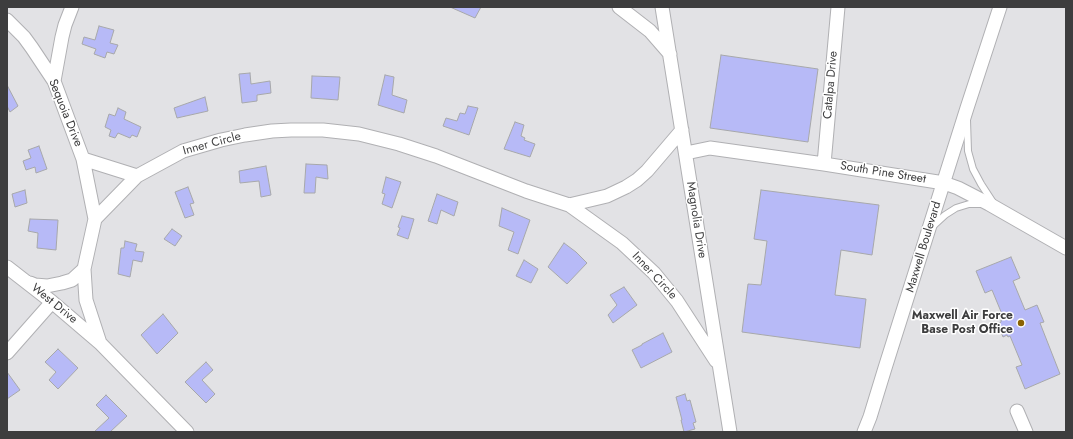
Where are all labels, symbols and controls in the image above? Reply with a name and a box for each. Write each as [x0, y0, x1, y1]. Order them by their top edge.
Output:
street label: Catalpa Drive [821, 50, 841, 120]
street label: Sequoia Drive [45, 77, 85, 149]
street label: Inner Circle [181, 129, 243, 159]
street label: South Pine Street [839, 159, 927, 187]
street label: Magnolia Drive [683, 181, 709, 259]
street label: Maxwell Boulevard [903, 200, 945, 294]
street label: Inner Circle [628, 249, 680, 303]
street label: West Drive [28, 281, 80, 327]
place label: Maxwell Air Force Base Post Office [912, 309, 1013, 337]
marker: Maxwell Air Force Base Post Office [1016, 318, 1026, 328]

